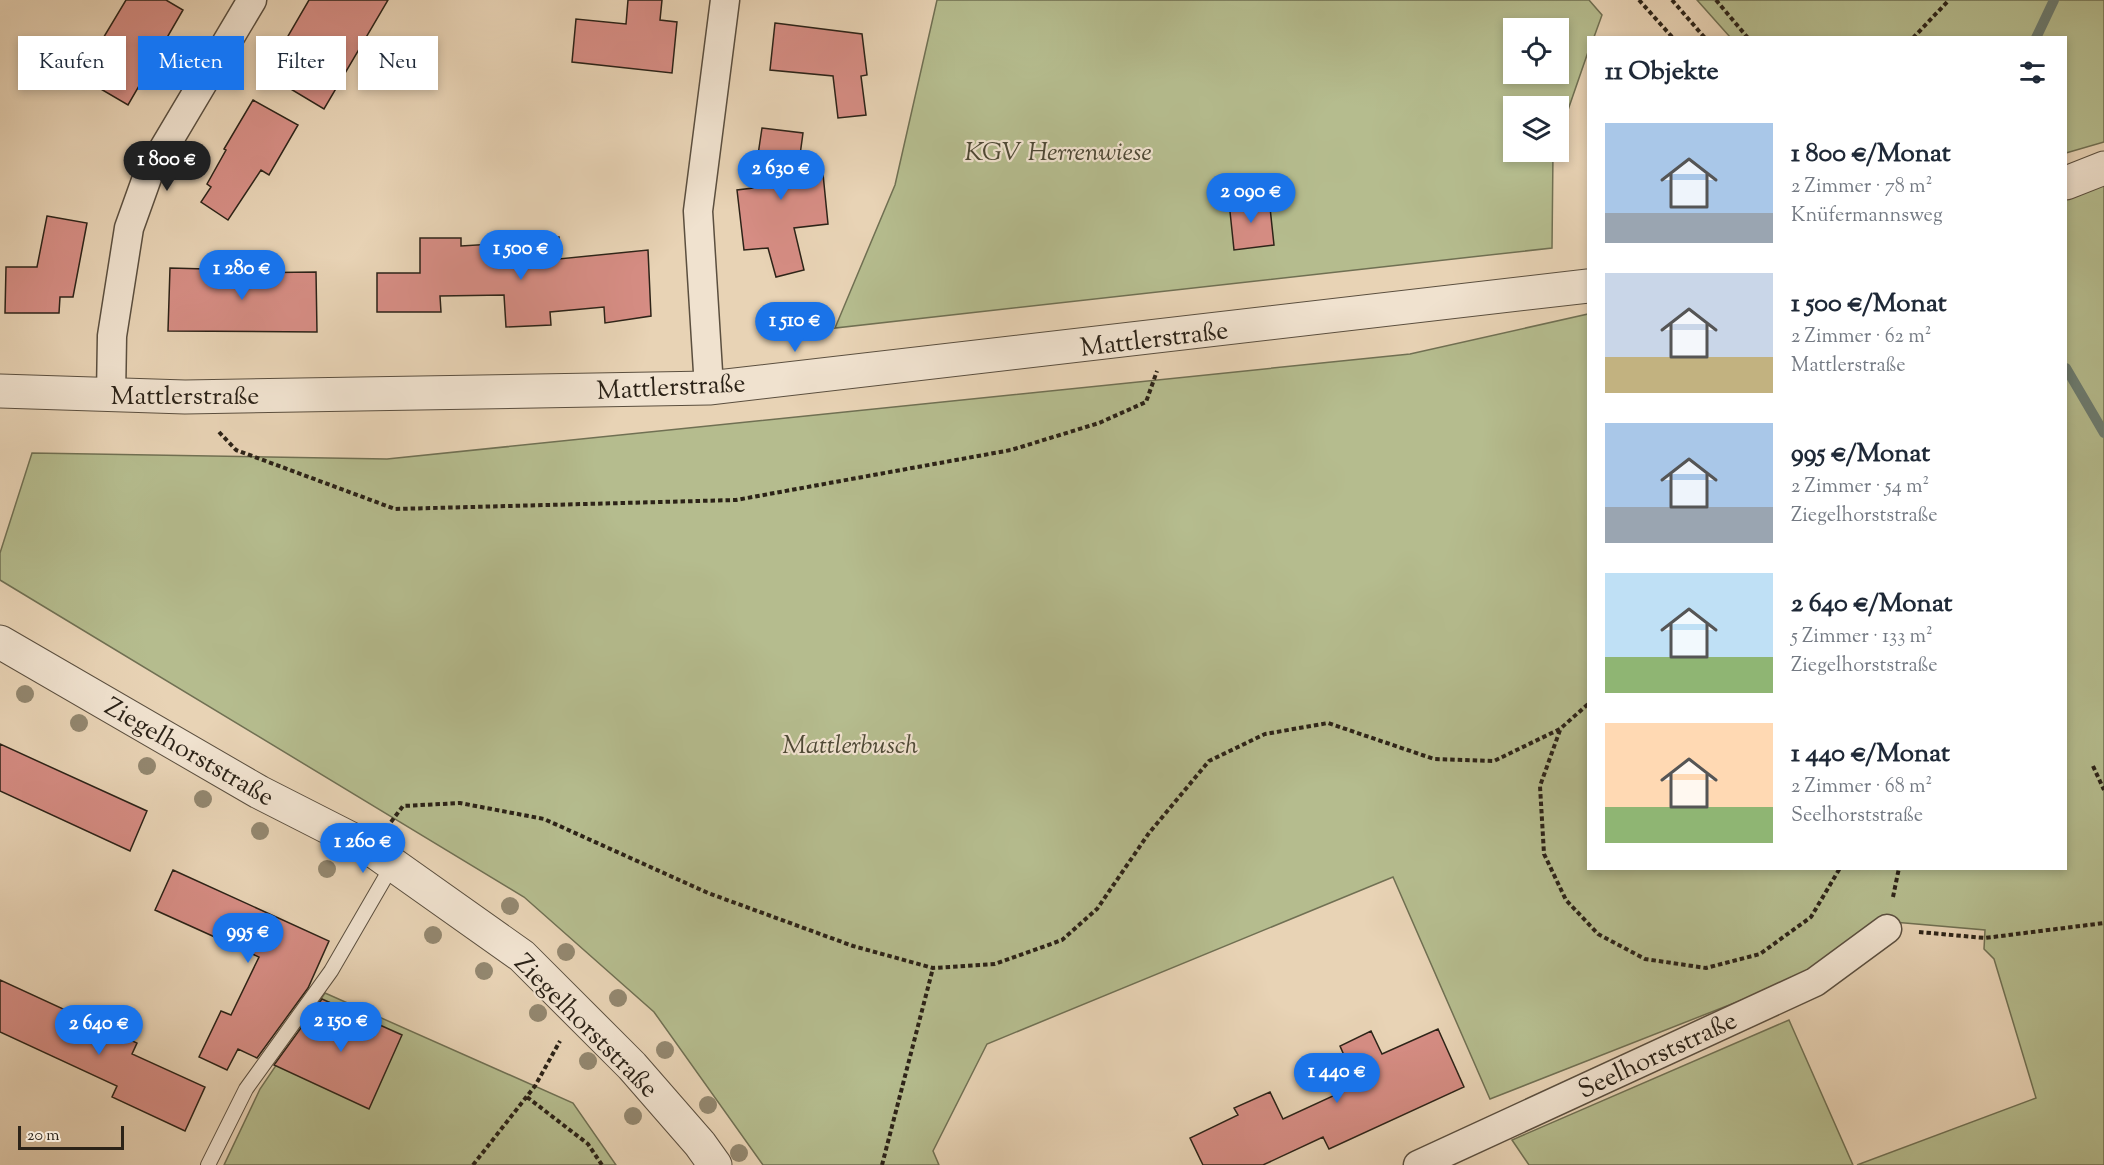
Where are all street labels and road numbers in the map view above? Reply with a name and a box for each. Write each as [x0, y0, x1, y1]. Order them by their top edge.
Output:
street label: Mattlerstraße [1078, 313, 1230, 368]
street label: Mattlerstraße [596, 366, 746, 411]
street label: Mattlerstraße [111, 379, 259, 416]
street label: Ziegelhorststraße [97, 690, 281, 817]
street label: Ziegelhorststraße [505, 946, 666, 1107]
street label: Seelhorststraße [1572, 1003, 1744, 1109]

